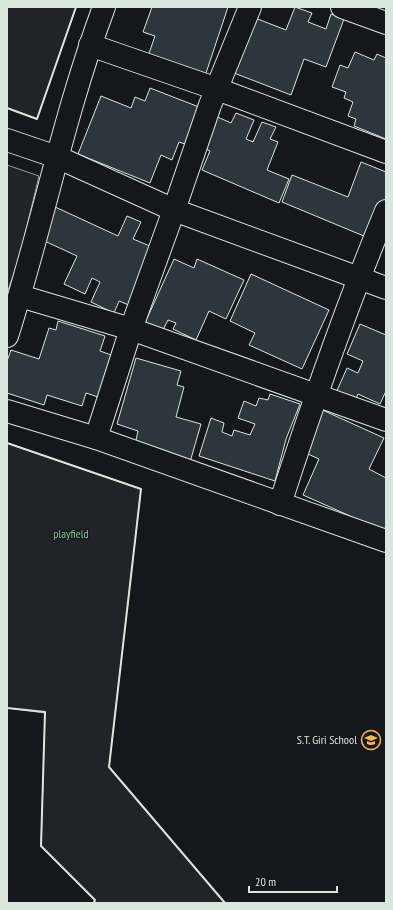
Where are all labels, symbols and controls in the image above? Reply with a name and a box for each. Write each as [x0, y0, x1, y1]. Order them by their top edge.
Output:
park label: playfield [53, 526, 89, 541]
school or university icon: S.T. Giri School [360, 729, 382, 751]
place label: S.T. Giri School [297, 732, 357, 747]
scale bar [249, 868, 337, 894]
text: 20 m [255, 874, 276, 889]

